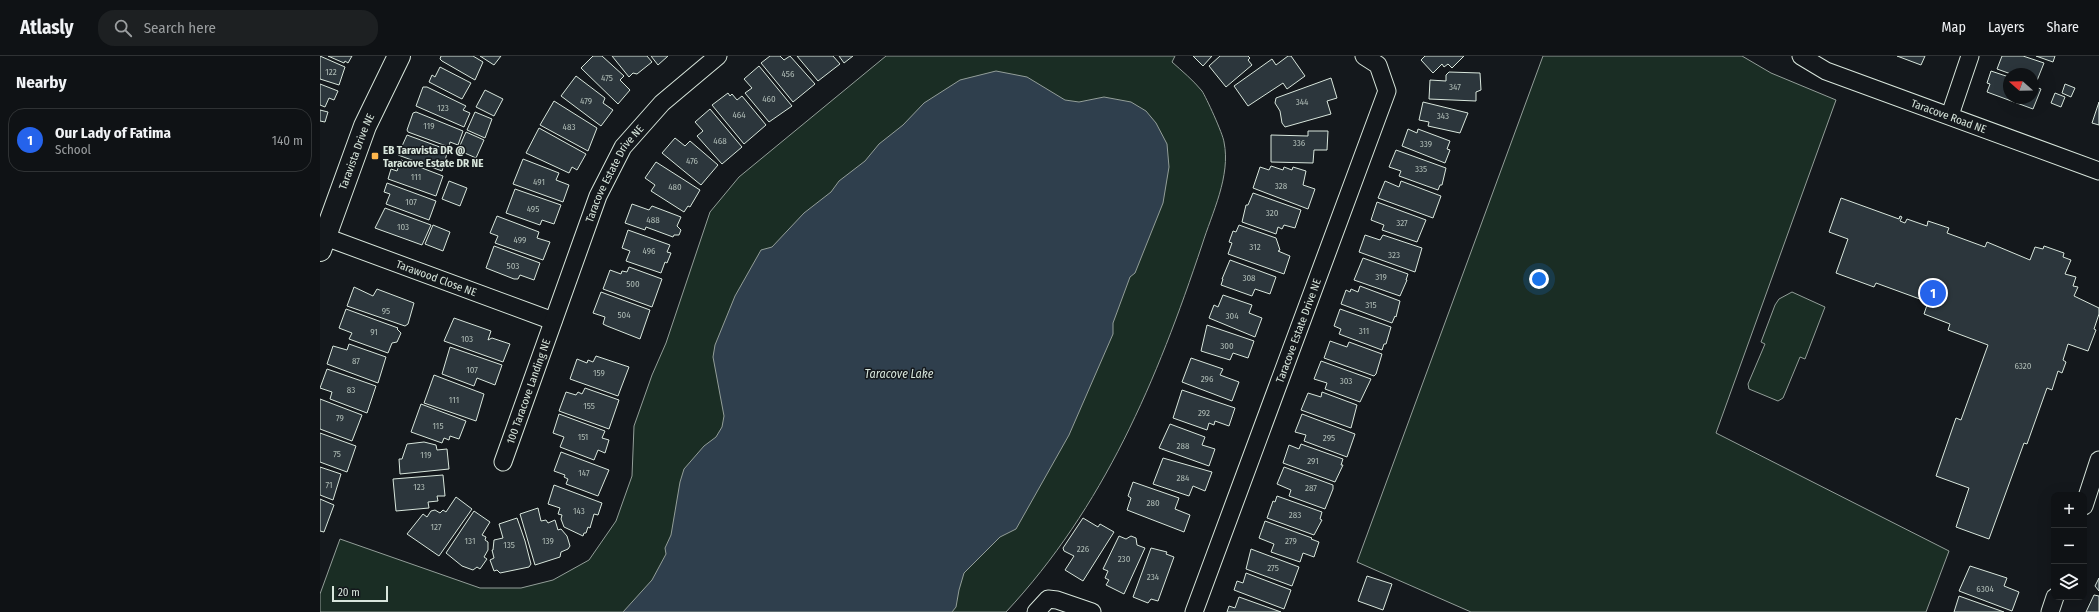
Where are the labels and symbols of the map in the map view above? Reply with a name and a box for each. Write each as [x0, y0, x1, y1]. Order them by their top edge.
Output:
house number: 122 [325, 67, 337, 77]
north arrow [2003, 68, 2039, 104]
house number: 456 [782, 69, 795, 79]
house number: 475 [601, 73, 613, 83]
house number: 347 [1449, 82, 1461, 92]
house number: 460 [762, 94, 776, 104]
house number: 479 [580, 96, 592, 106]
house number: 344 [1296, 97, 1309, 107]
street label: Taracove Road NE [1909, 97, 1988, 136]
house number: 123 [437, 103, 449, 113]
house number: 464 [732, 110, 746, 120]
street label: Taravista Drive NE [336, 111, 377, 191]
house number: 343 [1437, 111, 1449, 121]
house number: 119 [423, 121, 435, 131]
house number: 483 [563, 122, 575, 132]
street label: Taracove Estate Drive NE [583, 122, 646, 224]
house number: 468 [713, 136, 727, 146]
house number: 336 [1293, 138, 1306, 148]
house number: 339 [1420, 139, 1432, 149]
place label: EB Taravista DR @ Taracove Estate DR NE [383, 144, 483, 170]
marker: EB Taravista DR @ Taracove Estate DR NE [370, 151, 380, 161]
house number: 476 [686, 156, 699, 166]
house number: 335 [1415, 164, 1427, 174]
house number: 111 [411, 172, 421, 182]
house number: 491 [533, 177, 545, 187]
house number: 328 [1275, 181, 1288, 191]
house number: 480 [668, 182, 682, 192]
house number: 107 [405, 197, 417, 207]
house number: 495 [527, 204, 539, 214]
house number: 320 [1266, 208, 1279, 218]
house number: 488 [646, 215, 660, 225]
house number: 327 [1396, 218, 1408, 228]
house number: 103 [397, 222, 409, 232]
house number: 499 [514, 235, 526, 245]
house number: 312 [1249, 242, 1261, 252]
house number: 496 [642, 246, 656, 256]
house number: 323 [1388, 250, 1400, 260]
street label: Tarawood Close NE [394, 258, 478, 299]
house number: 503 [507, 261, 519, 271]
your location [1529, 269, 1549, 289]
house number: 319 [1375, 272, 1387, 282]
house number: 308 [1242, 273, 1256, 283]
street label: Taracove Estate Drive NE [1273, 277, 1324, 385]
pin: 1 [1920, 278, 1946, 308]
house number: 500 [626, 279, 640, 289]
house number: 315 [1365, 300, 1377, 310]
house number: 95 [382, 306, 390, 316]
house number: 504 [617, 310, 631, 320]
house number: 304 [1225, 311, 1239, 321]
house number: 311 [1359, 326, 1369, 336]
house number: 91 [370, 327, 378, 337]
house number: 103 [461, 334, 473, 344]
street label: 100 Taracove Landing NE [504, 337, 553, 446]
house number: 300 [1220, 341, 1234, 351]
house number: 87 [352, 356, 360, 366]
house number: 6320 [2014, 361, 2032, 371]
house number: 107 [466, 365, 478, 375]
water label: Taracove Lake [865, 367, 934, 381]
house number: 159 [593, 368, 605, 378]
house number: 296 [1201, 374, 1214, 384]
house number: 303 [1340, 376, 1352, 386]
house number: 83 [347, 385, 355, 395]
house number: 111 [449, 395, 459, 405]
house number: 155 [583, 401, 595, 411]
house number: 292 [1198, 408, 1210, 418]
house number: 79 [336, 413, 344, 423]
house number: 115 [432, 421, 444, 431]
house number: 151 [578, 432, 588, 442]
house number: 295 [1323, 433, 1335, 443]
house number: 288 [1177, 441, 1190, 451]
house number: 75 [333, 449, 341, 459]
house number: 119 [420, 450, 432, 460]
house number: 291 [1307, 456, 1319, 466]
house number: 147 [578, 468, 590, 478]
house number: 284 [1177, 473, 1190, 483]
house number: 71 [325, 480, 333, 490]
house number: 123 [413, 482, 425, 492]
house number: 287 [1305, 483, 1317, 493]
house number: 280 [1146, 498, 1160, 508]
house number: 143 [573, 506, 585, 516]
house number: 283 [1289, 510, 1301, 520]
house number: 127 [430, 522, 442, 532]
house number: 131 [465, 536, 475, 546]
house number: 139 [542, 536, 554, 546]
house number: 279 [1285, 536, 1297, 546]
house number: 135 [503, 540, 515, 550]
house number: 226 [1077, 544, 1090, 554]
house number: 230 [1118, 554, 1131, 564]
house number: 275 [1267, 563, 1279, 573]
house number: 234 [1147, 572, 1160, 582]
scale bar [332, 584, 388, 603]
house number: 6304 [1976, 584, 1994, 594]

